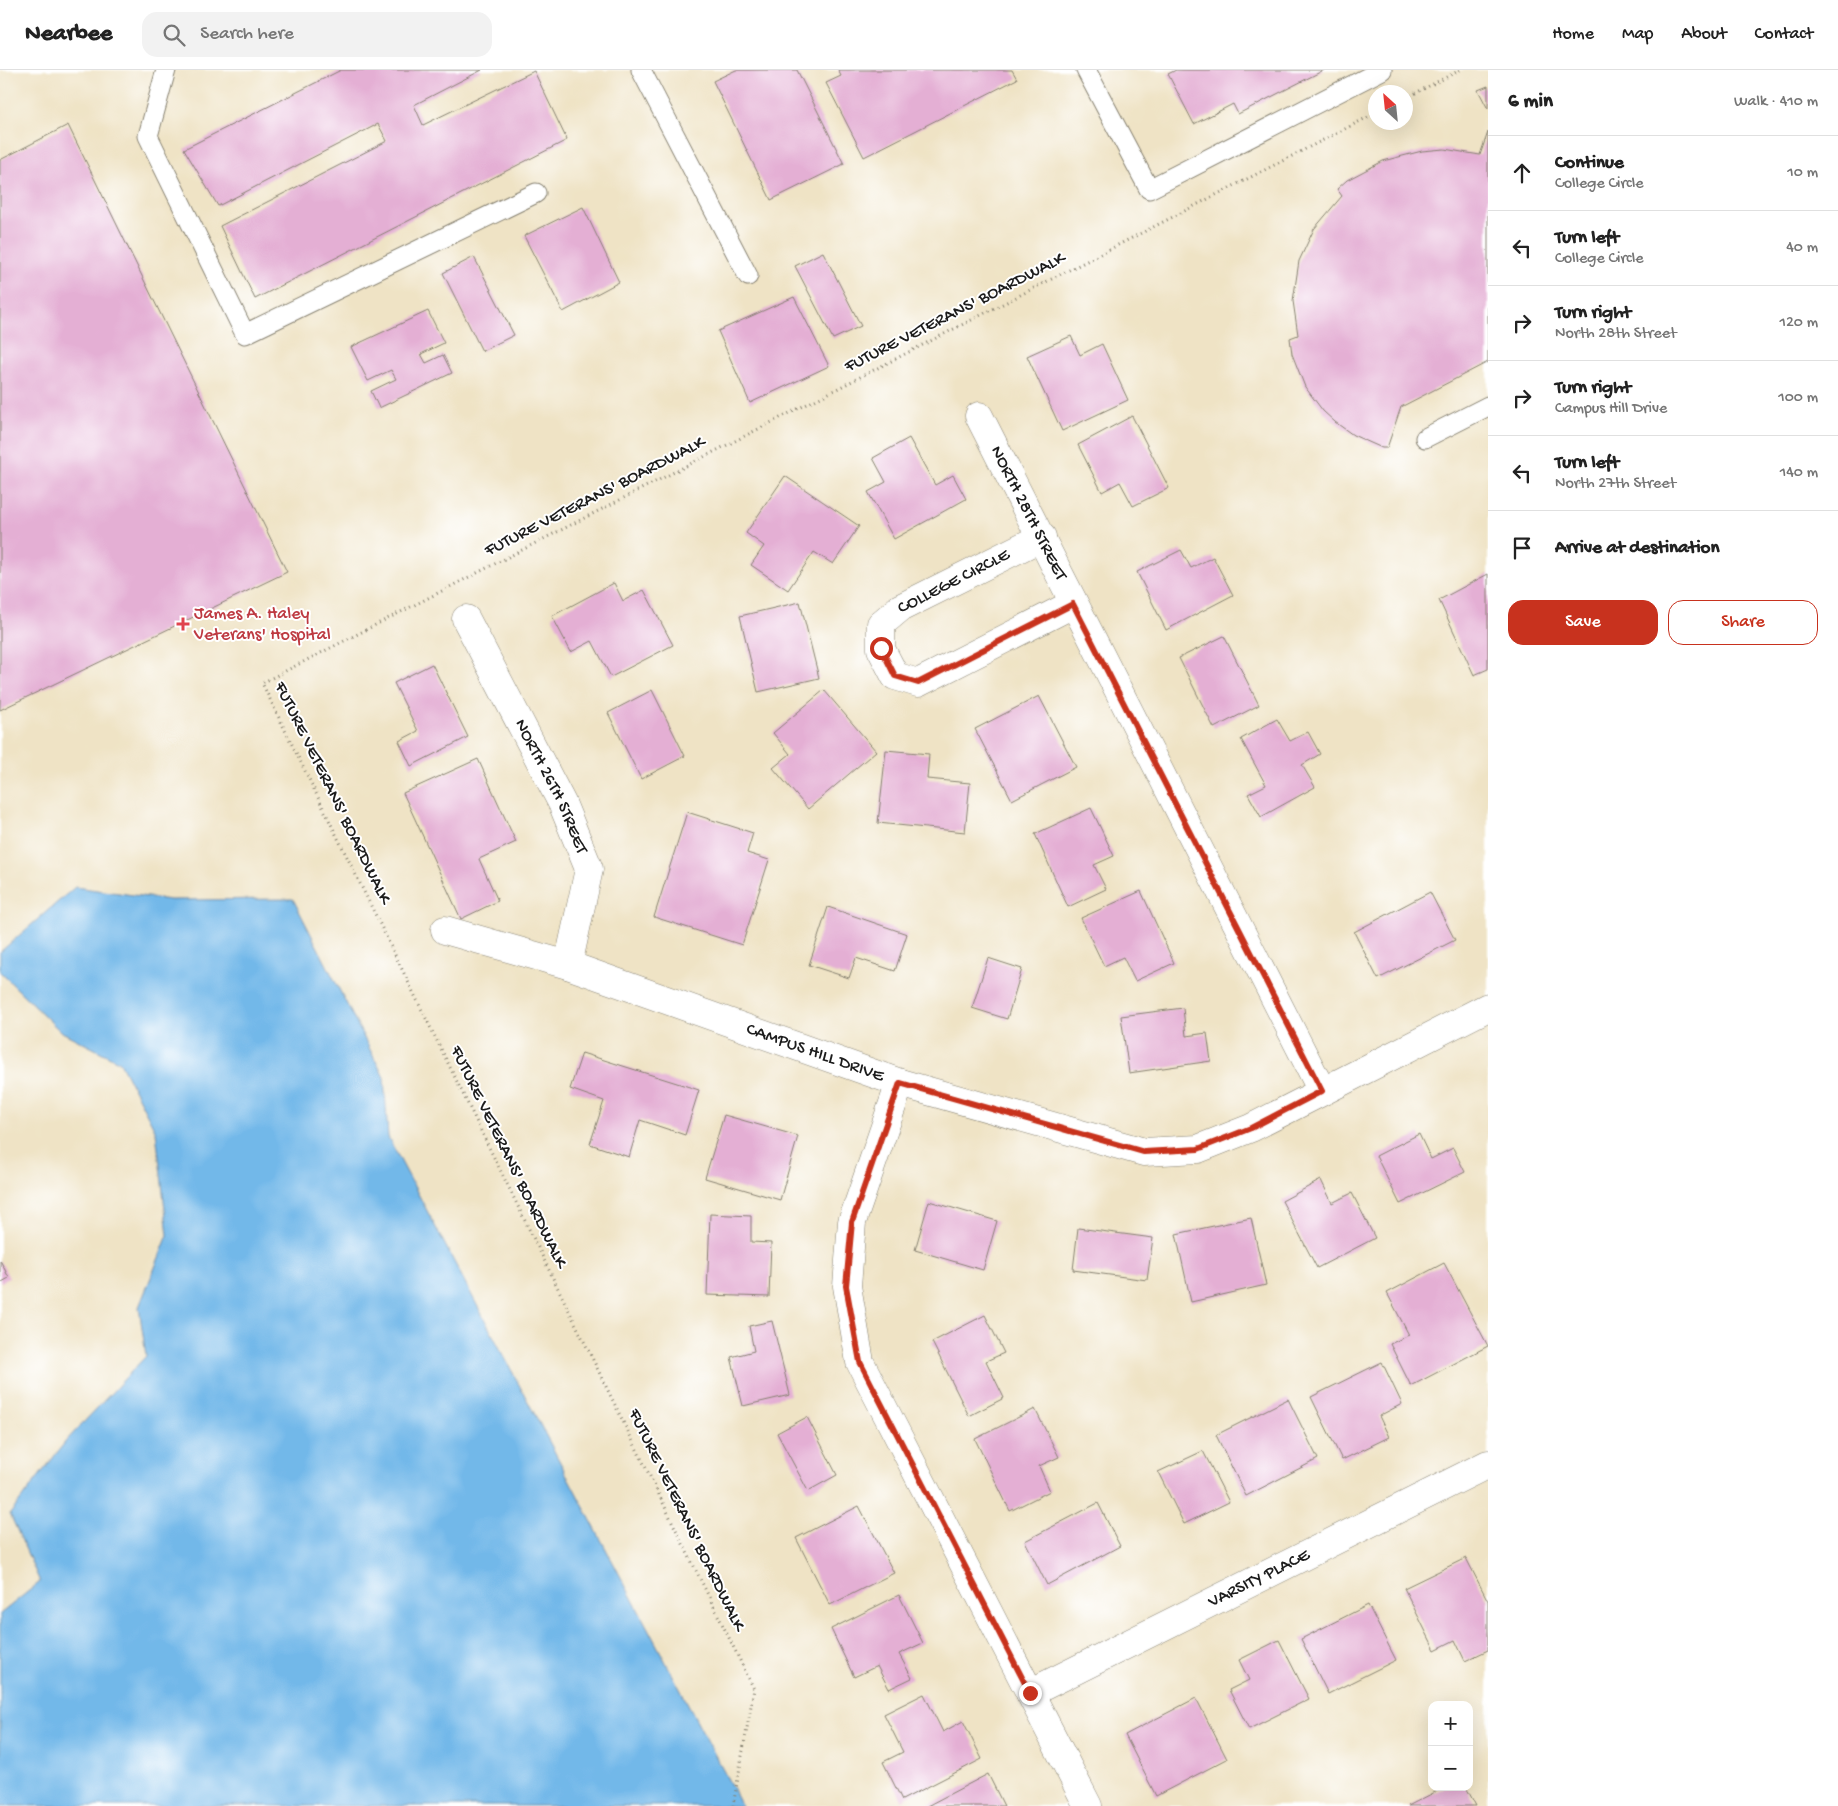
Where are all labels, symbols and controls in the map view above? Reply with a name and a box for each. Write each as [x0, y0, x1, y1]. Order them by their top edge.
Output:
search box [142, 12, 492, 57]
text: Nearbee [25, 20, 112, 49]
icon: search [160, 21, 188, 49]
text: Search here [200, 23, 294, 46]
text: Home [1552, 24, 1594, 45]
text: Map [1622, 24, 1653, 45]
text: About [1681, 24, 1727, 45]
text: Contact [1755, 24, 1813, 45]
north arrow [1368, 85, 1413, 130]
text: 6 min [1508, 90, 1553, 115]
text: Walk · 410 m [1734, 93, 1818, 112]
text: Continue [1555, 152, 1624, 175]
icon: ahead [1508, 159, 1536, 187]
text: 10 m [1787, 164, 1818, 183]
text: College Circle [1555, 175, 1643, 194]
text: Turn left [1555, 227, 1619, 250]
icon: left [1508, 234, 1536, 262]
text: 40 m [1786, 239, 1818, 258]
street label: FUTURE VETERANS' BOARDWALK [840, 247, 1071, 378]
text: College Circle [1555, 250, 1643, 269]
text: Turn right [1555, 302, 1631, 325]
icon: right [1508, 309, 1536, 337]
text: 120 m [1779, 314, 1818, 333]
text: North 28th Street [1555, 325, 1677, 344]
text: Turn right [1555, 377, 1631, 400]
icon: right [1508, 384, 1536, 412]
text: 100 m [1778, 389, 1818, 408]
text: Campus Hill Drive [1555, 400, 1667, 419]
street label: FUTURE VETERANS' BOARDWALK [480, 431, 711, 562]
street label: NORTH 28TH STREET [986, 443, 1072, 585]
text: Turn left [1555, 452, 1619, 475]
icon: left [1508, 459, 1536, 487]
text: 140 m [1780, 464, 1818, 483]
text: North 27th Street [1555, 475, 1676, 494]
icon: arrive [1508, 534, 1536, 562]
text: Arrive at destination [1555, 537, 1719, 560]
street label: COLLEGE CIRCLE [894, 544, 1014, 619]
button: Save [1508, 600, 1658, 645]
button: Share [1668, 600, 1818, 645]
place label: James A. Haley Veterans' Hospital [193, 604, 331, 646]
marker: James A. Haley Veterans' Hospital [176, 617, 190, 631]
route start [870, 637, 893, 660]
street label: FUTURE VETERANS' BOARDWALK [269, 678, 396, 909]
street label: NORTH 26TH STREET [510, 716, 593, 858]
street label: CAMPUS HILL DRIVE [743, 1019, 887, 1087]
street label: FUTURE VETERANS' BOARDWALK [445, 1042, 572, 1273]
street label: FUTURE VETERANS' BOARDWALK [623, 1405, 750, 1636]
street label: VARSITY PLACE [1204, 1544, 1314, 1613]
route end [1019, 1682, 1042, 1705]
map controls [1428, 1701, 1473, 1791]
button: + [1428, 1701, 1473, 1746]
button: − [1428, 1746, 1473, 1791]

